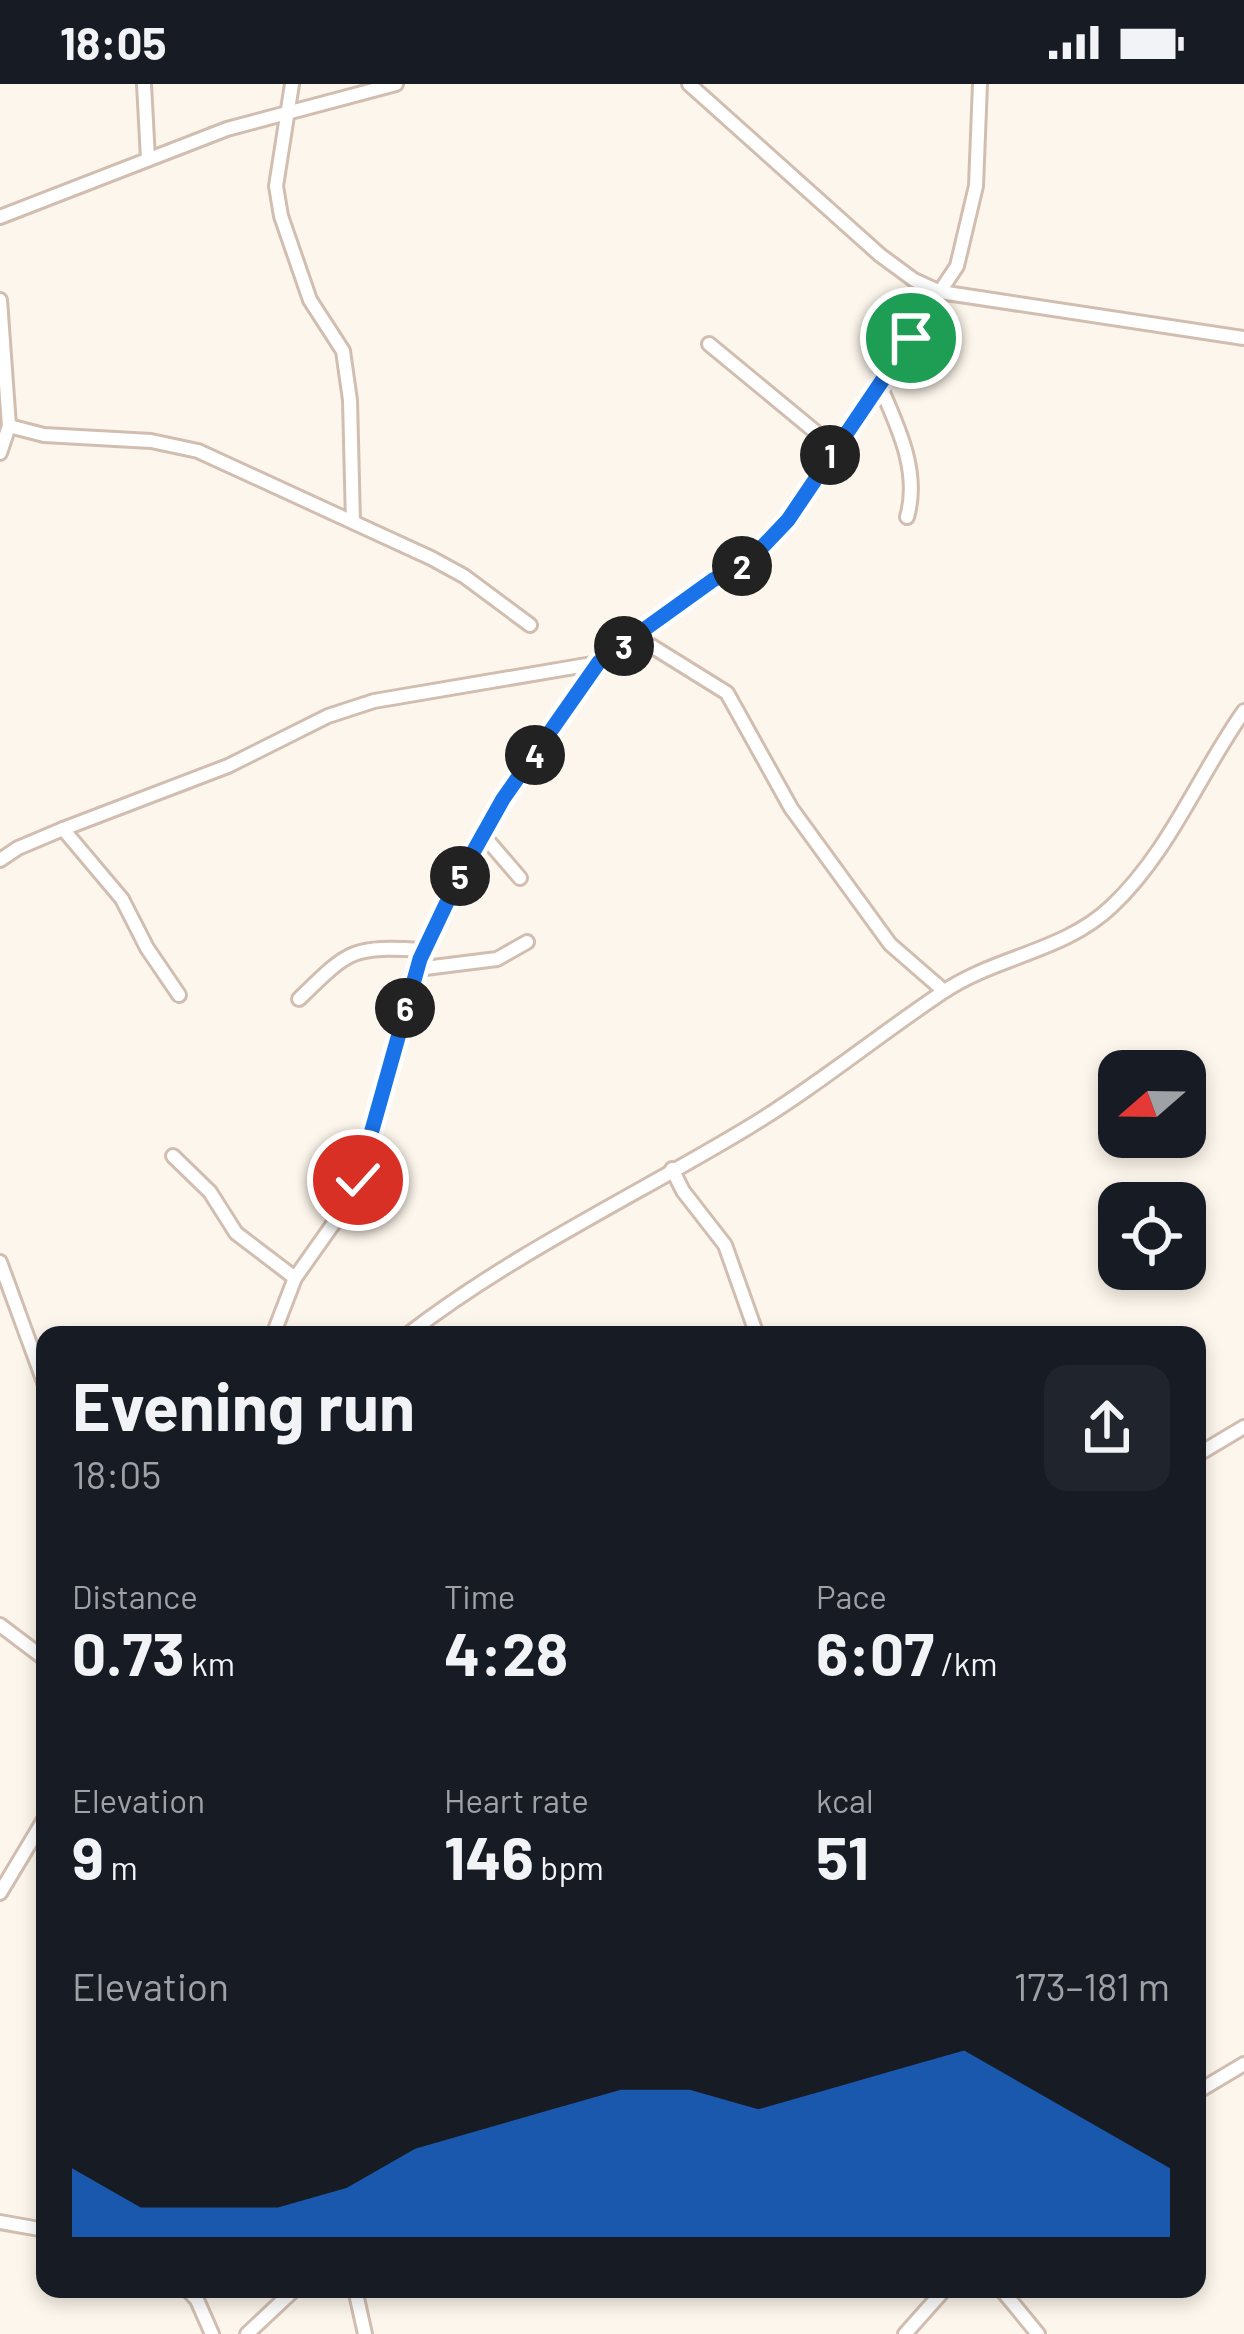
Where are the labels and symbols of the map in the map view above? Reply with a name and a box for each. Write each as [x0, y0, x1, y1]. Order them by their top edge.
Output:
pin [860, 287, 962, 389]
pin: 1 [800, 425, 860, 485]
pin: 2 [712, 536, 772, 596]
pin: 3 [594, 616, 654, 676]
pin: 4 [505, 725, 565, 785]
pin: 5 [430, 846, 490, 906]
pin: 6 [375, 978, 435, 1038]
north arrow [1098, 1050, 1206, 1158]
pin [307, 1129, 409, 1231]

